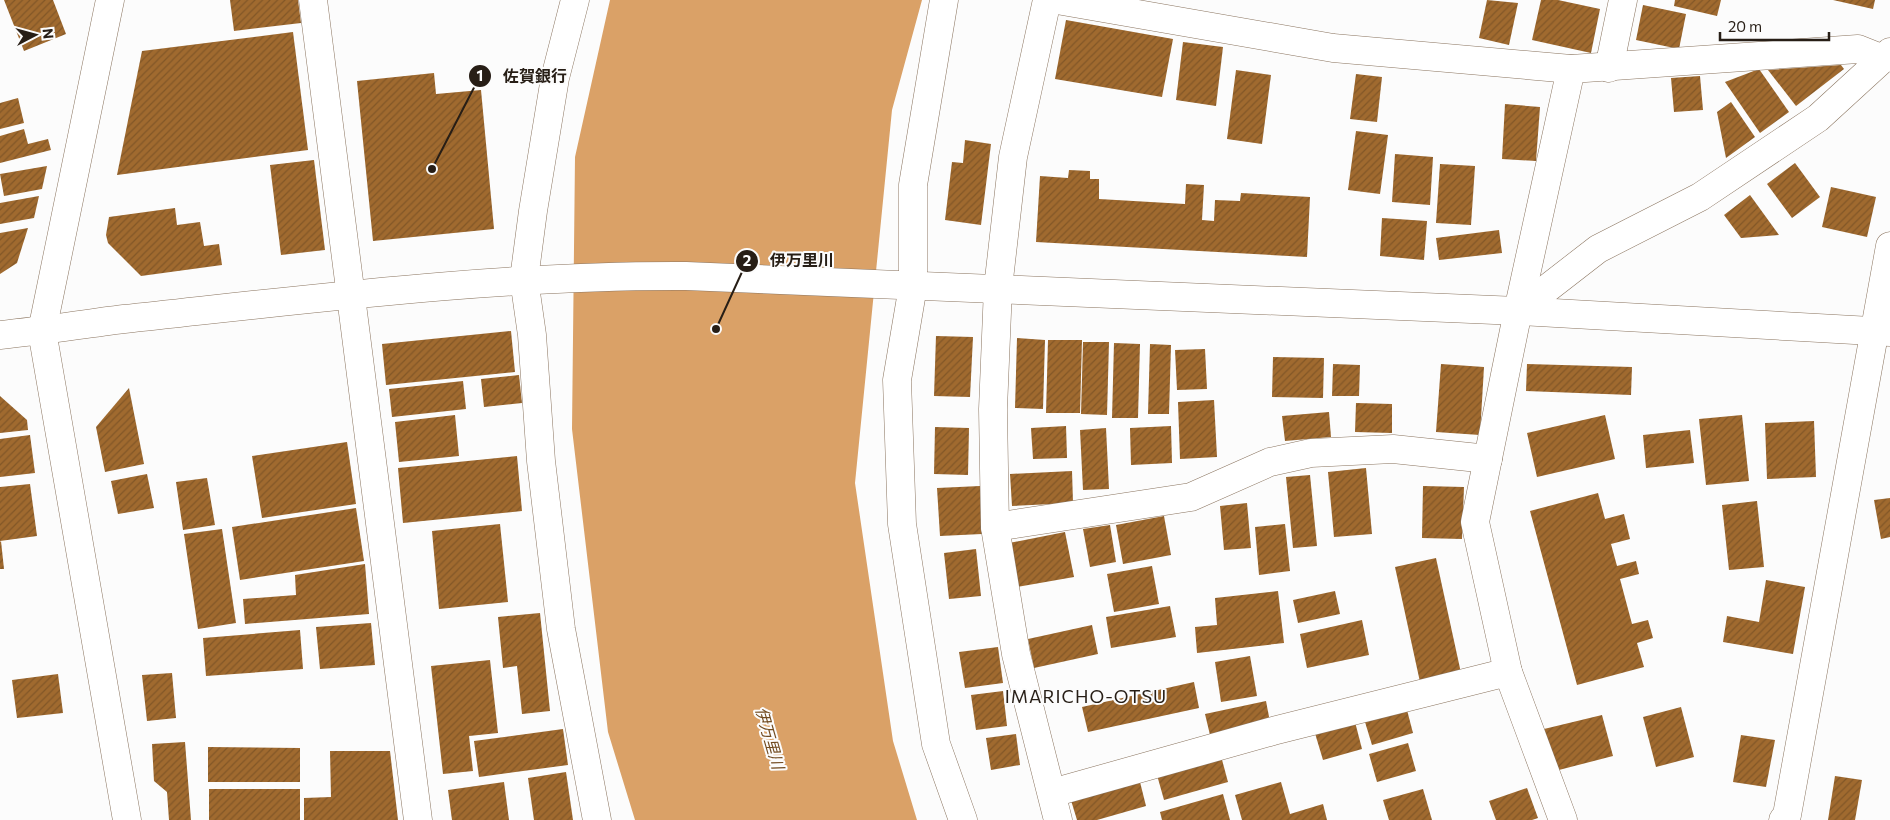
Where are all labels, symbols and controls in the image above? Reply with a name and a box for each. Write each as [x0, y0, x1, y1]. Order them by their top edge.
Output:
north arrow [10, 10, 60, 60]
scale bar [1720, 10, 1829, 42]
text: 20 m [1728, 17, 1762, 35]
text: N [39, 27, 57, 40]
callout: 佐賀銀行 [468, 61, 577, 92]
text: 1 [477, 66, 483, 84]
text: 佐賀銀行 [502, 66, 567, 85]
callout: 伊万里川 [735, 245, 844, 276]
text: 伊万里川 [769, 250, 834, 269]
text: 2 [743, 251, 751, 269]
district label: IMARICHO-OTSU [1005, 685, 1167, 707]
water label: 伊万里川 [753, 704, 789, 773]

